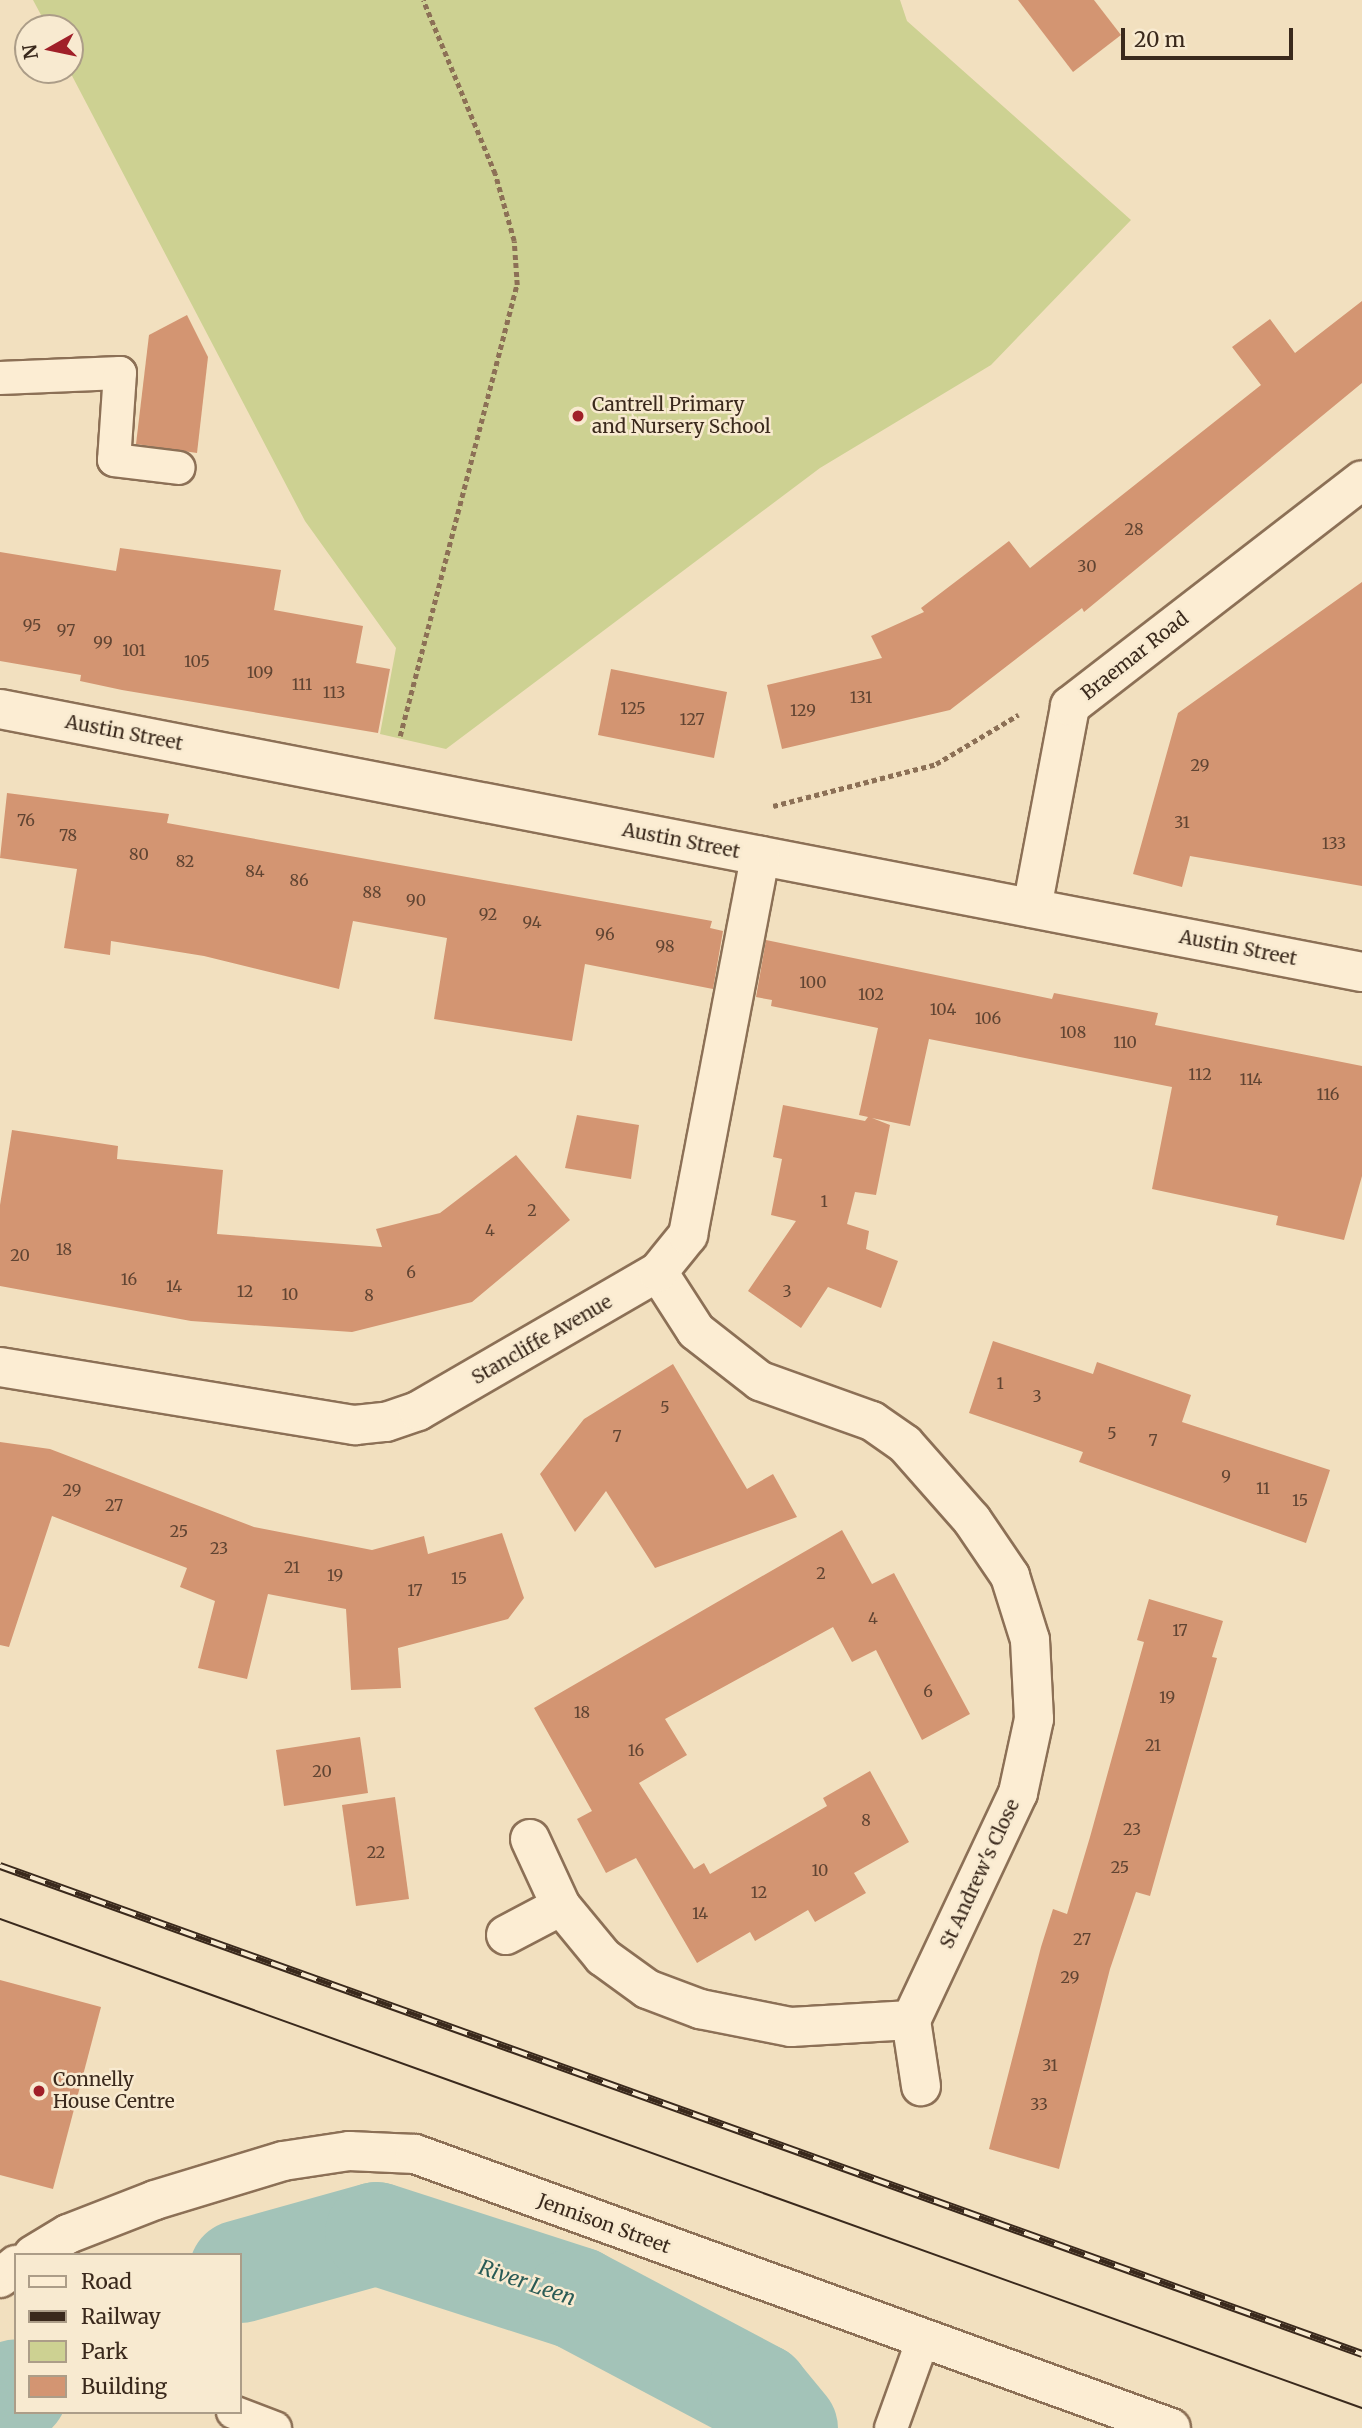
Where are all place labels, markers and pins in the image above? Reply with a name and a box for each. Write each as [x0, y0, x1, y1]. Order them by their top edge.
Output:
place label: Cantrell Primary and Nursery School [592, 394, 771, 438]
marker: Cantrell Primary and Nursery School [570, 408, 586, 424]
place label: Connelly House Centre [53, 2069, 175, 2113]
marker: Connelly House Centre [31, 2083, 47, 2099]

